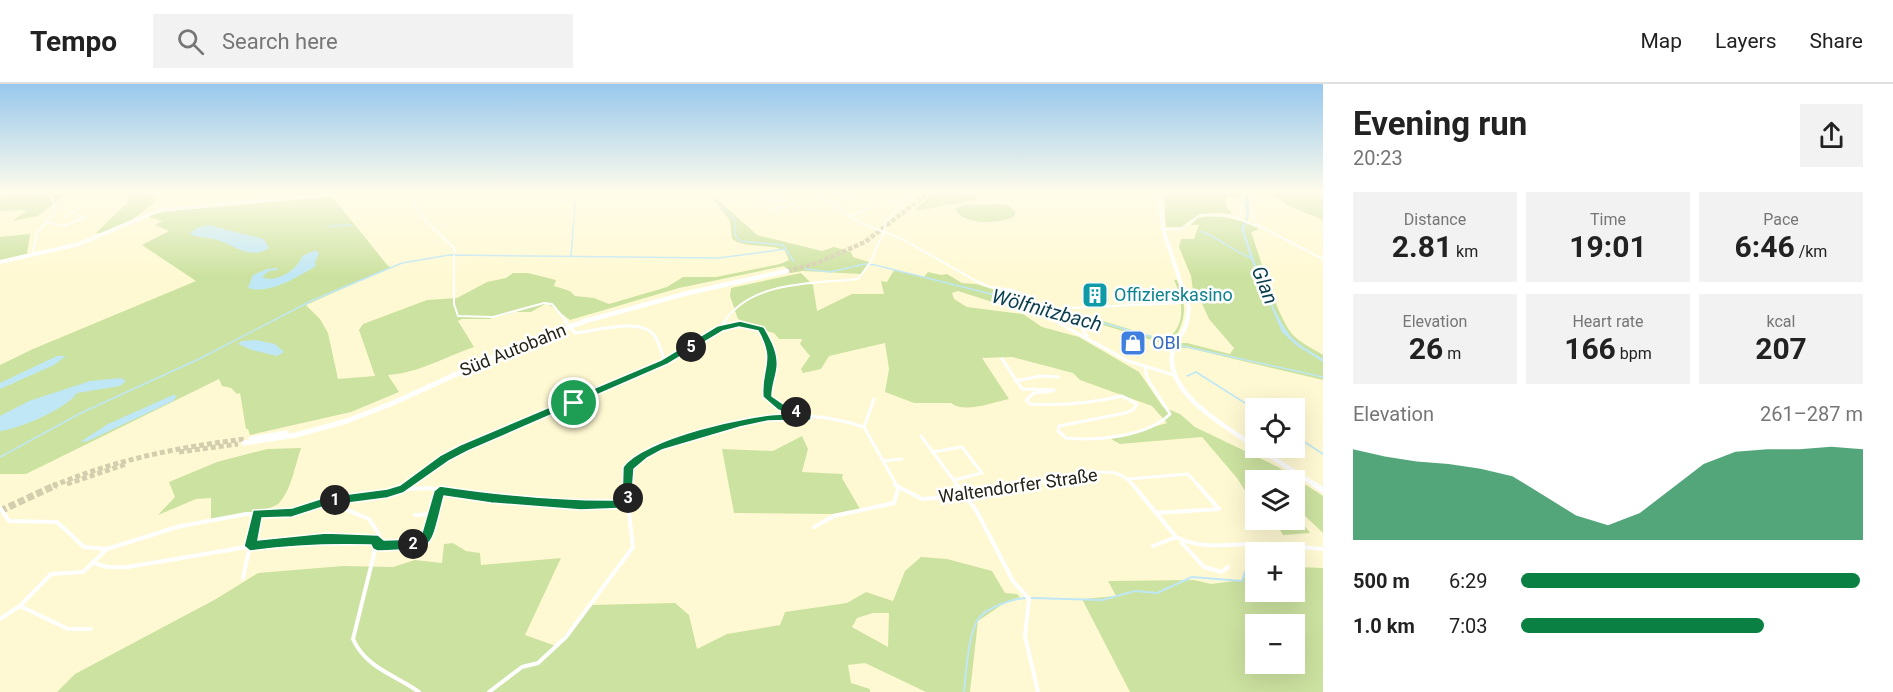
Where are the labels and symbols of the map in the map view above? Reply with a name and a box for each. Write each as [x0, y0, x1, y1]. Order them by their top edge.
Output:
water label: Glan [1247, 262, 1283, 308]
building icon: Offizierskasino [1080, 280, 1110, 310]
water label: Wölfnitzbach [989, 284, 1105, 336]
place label: Offizierskasino [1114, 284, 1233, 305]
street label: Süd Autobahn [457, 319, 569, 380]
shop icon: OBI [1118, 328, 1148, 358]
pin: 5 [676, 332, 706, 362]
place label: OBI [1152, 332, 1181, 353]
pin [548, 377, 599, 428]
pin: 4 [781, 397, 811, 427]
street label: Waltendorfer Straße [937, 464, 1099, 507]
pin: 3 [613, 483, 643, 513]
pin: 1 [320, 485, 350, 515]
pin: 2 [398, 529, 428, 559]

